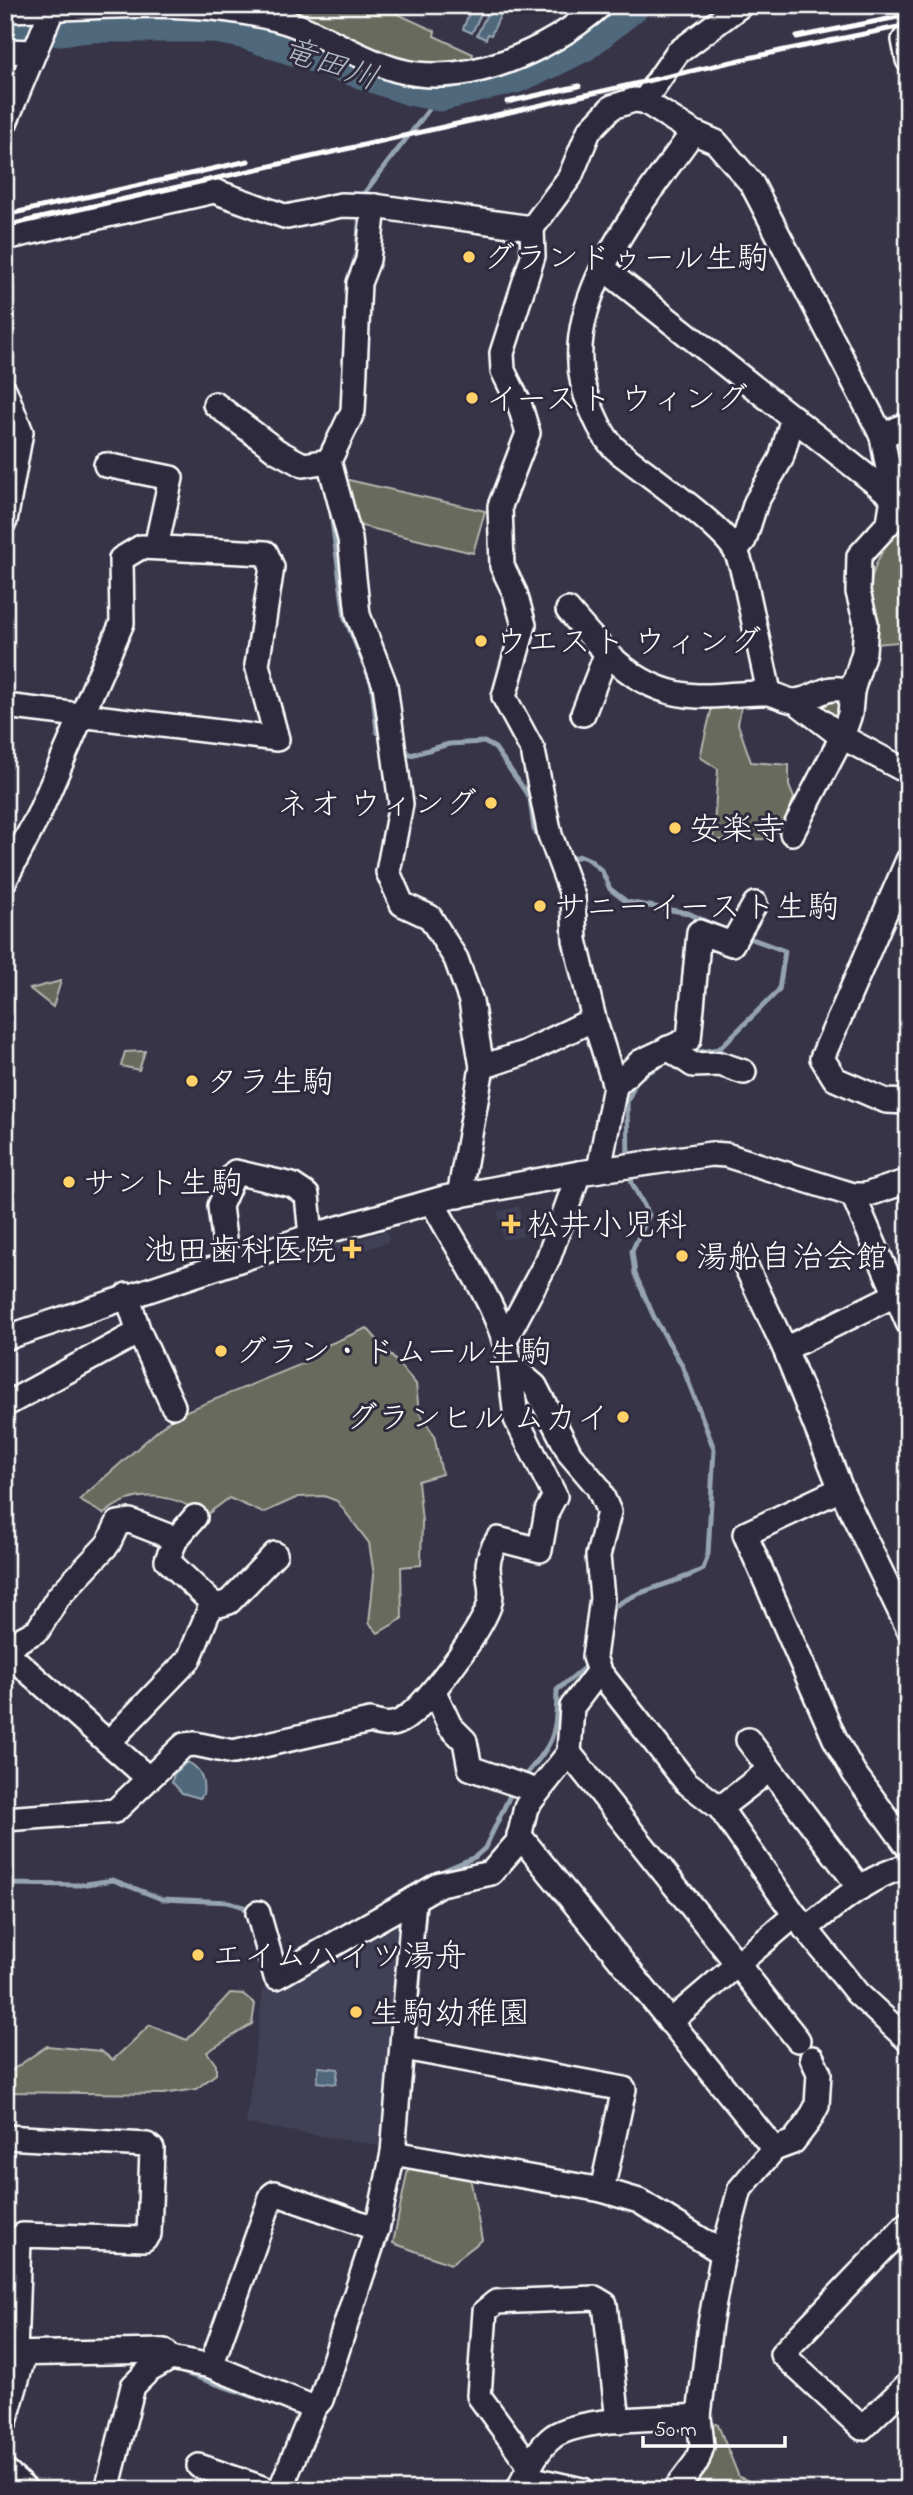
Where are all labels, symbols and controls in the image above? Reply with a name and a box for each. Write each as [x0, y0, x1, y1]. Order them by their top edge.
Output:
water label: 竜田川 [275, 27, 384, 105]
place label: グランドゥール生駒 [483, 237, 769, 284]
marker: グランドゥール生駒 [461, 249, 477, 265]
place label: イースト ウィング [486, 378, 748, 425]
marker: イースト ウィング [464, 390, 480, 406]
place label: ウエスト ウィング [495, 621, 762, 668]
marker: ウエスト ウィング [473, 633, 489, 649]
place label: ネオ ウィング [277, 783, 477, 830]
marker: ネオ ウィング [483, 795, 499, 811]
place label: 安楽寺 [689, 808, 785, 855]
marker: 安楽寺 [667, 820, 683, 836]
place label: サニーイースト生駒 [554, 886, 839, 933]
marker: サニーイースト生駒 [532, 898, 548, 914]
place label: タラ生駒 [206, 1061, 334, 1108]
marker: タラ生駒 [184, 1073, 200, 1089]
place label: サント生駒 [83, 1162, 243, 1209]
marker: サント生駒 [61, 1174, 77, 1190]
place label: 松井小児科 [527, 1204, 687, 1251]
marker: 松井小児科 [501, 1214, 521, 1234]
place label: 池田歯科医院 [144, 1229, 336, 1276]
place label: 湯船自治会館 [696, 1236, 888, 1283]
marker: 池田歯科医院 [342, 1239, 362, 1259]
marker: 湯船自治会館 [674, 1248, 690, 1264]
place label: グラン・ドムール生駒 [235, 1331, 552, 1378]
marker: グラン・ドムール生駒 [213, 1343, 229, 1359]
place label: グランヒル ムカイ [346, 1397, 609, 1444]
marker: グランヒル ムカイ [615, 1409, 631, 1425]
place label: エイムハイツ湯舟 [212, 1935, 467, 1982]
marker: エイムハイツ湯舟 [190, 1947, 206, 1963]
place label: 生駒幼稚園 [370, 1992, 530, 2039]
marker: 生駒幼稚園 [348, 2004, 364, 2020]
scale bar [643, 2404, 785, 2448]
text: 50 m [654, 2416, 697, 2446]

